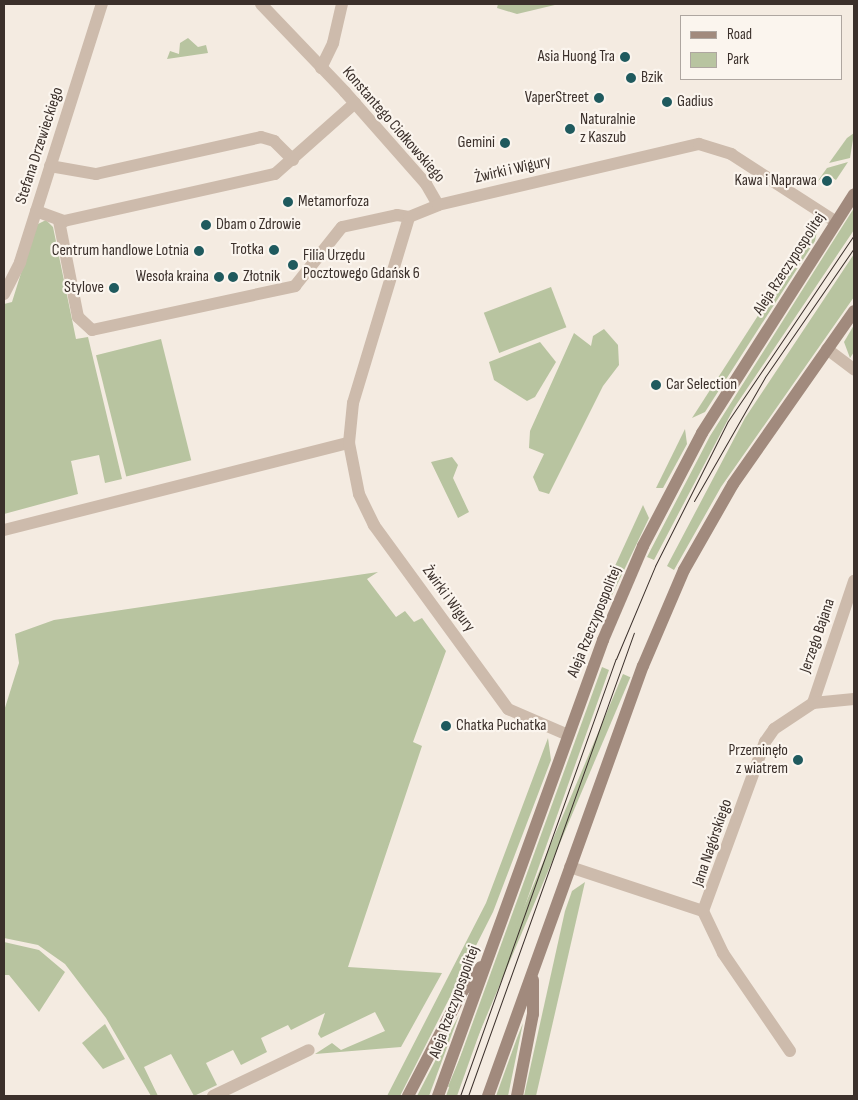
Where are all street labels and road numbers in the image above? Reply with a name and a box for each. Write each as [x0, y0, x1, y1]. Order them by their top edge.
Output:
street label: Konstantego Ciołkowskiego [338, 63, 448, 187]
street label: Stefana Drzewieckiego [12, 85, 68, 207]
street label: Żwirki i Wigury [473, 152, 553, 188]
street label: Aleja Rzeczypospolitej [750, 209, 830, 319]
street label: Żwirki i Wigury [417, 562, 479, 636]
street label: Aleja Rzeczypospolitej [564, 564, 626, 680]
street label: Jerzego Bajana [796, 596, 840, 676]
street label: Jana Nagórskiego [689, 797, 737, 889]
street label: Aleja Rzeczypospolitej [426, 943, 484, 1061]

